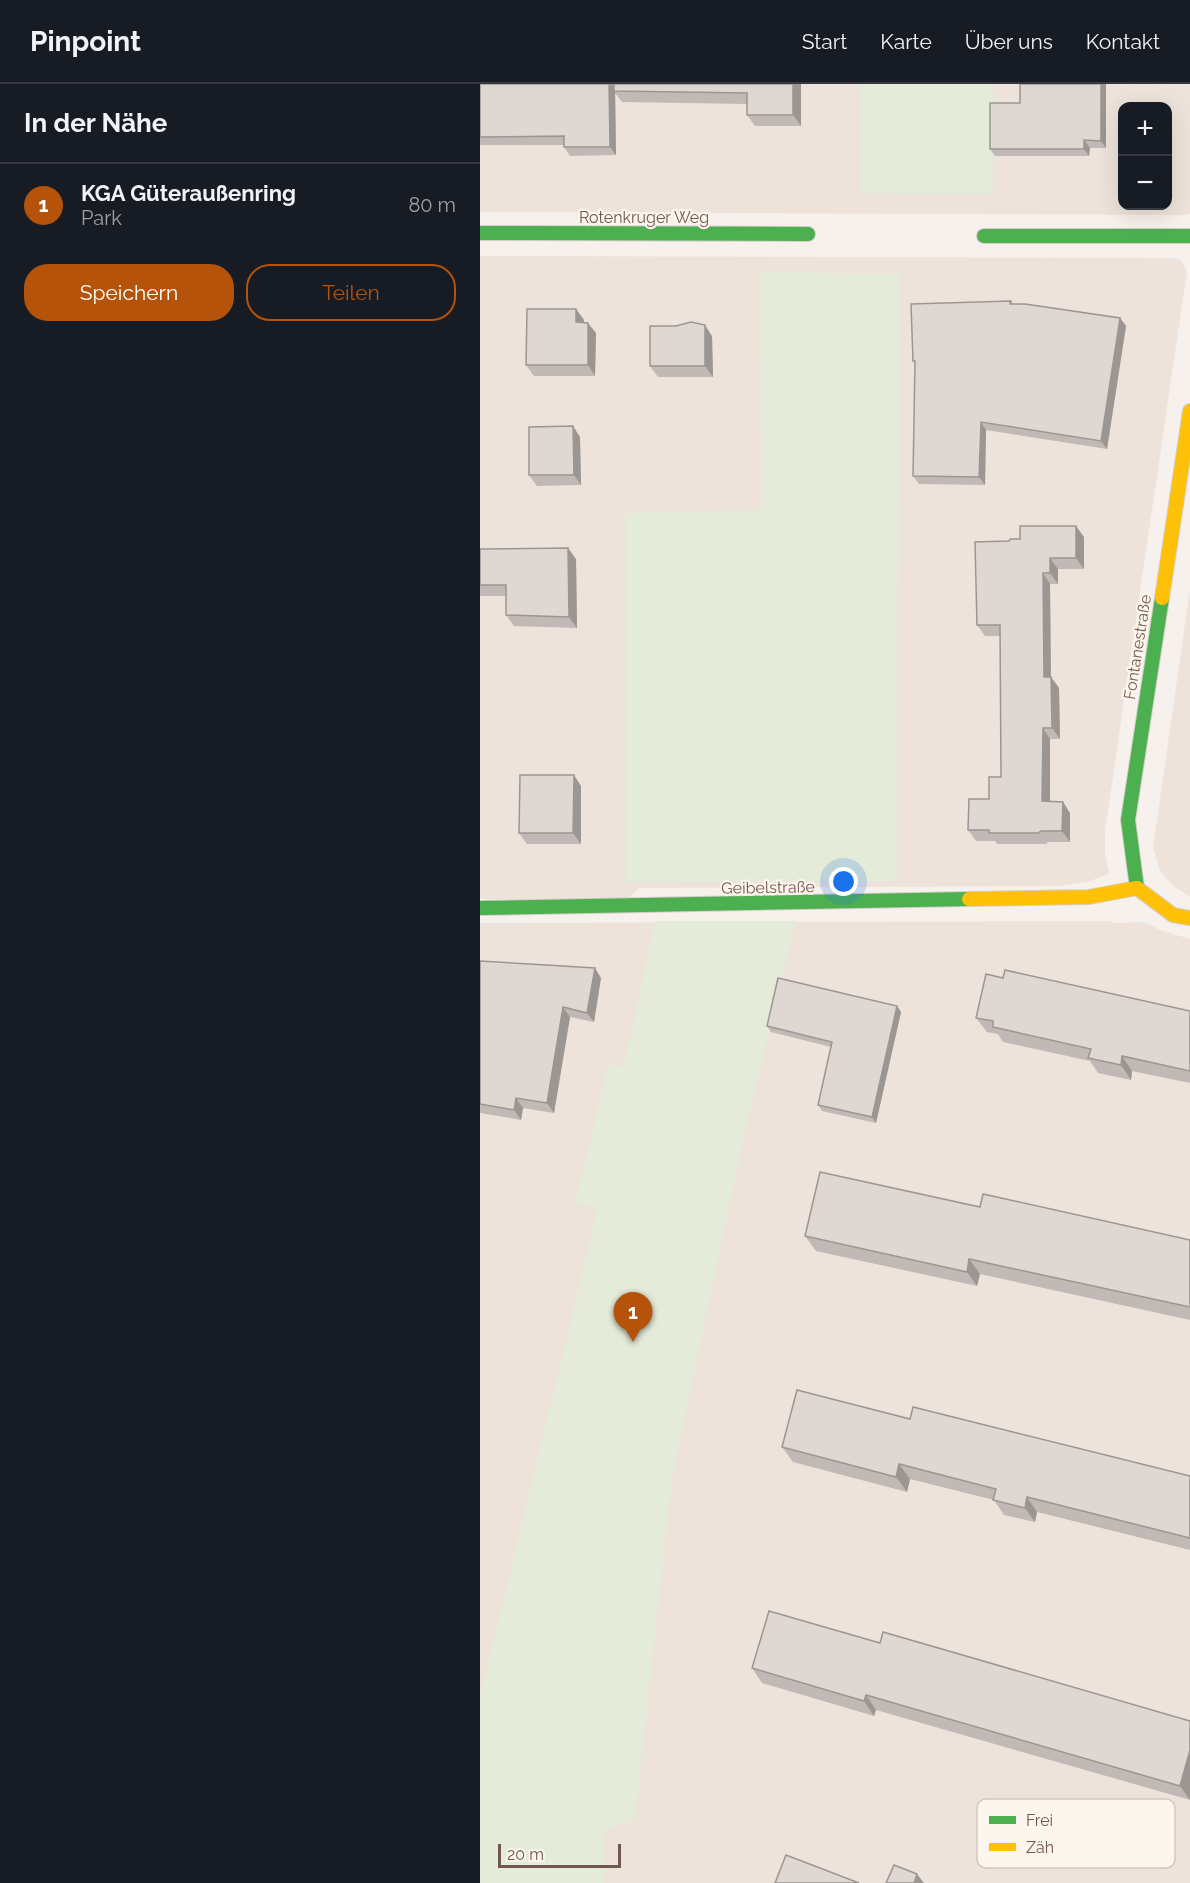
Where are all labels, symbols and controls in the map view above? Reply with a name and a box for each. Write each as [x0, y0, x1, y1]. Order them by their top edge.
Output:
text: Pinpoint [30, 25, 141, 58]
text: Start [802, 29, 847, 54]
text: Karte [880, 29, 932, 54]
text: Über uns [965, 29, 1053, 54]
text: Kontakt [1086, 29, 1160, 54]
map controls [1118, 102, 1172, 210]
button: + [1118, 102, 1172, 156]
text: In der Nähe [24, 108, 167, 138]
button: − [1118, 156, 1172, 210]
text: KGA Güteraußenring [81, 180, 296, 206]
text: 1 [39, 193, 48, 217]
text: 80 m [408, 193, 456, 217]
text: Park [81, 206, 122, 230]
street label: Rotenkruger Weg [579, 208, 709, 227]
button: Speichern [24, 264, 234, 321]
button: Teilen [246, 264, 456, 321]
street label: Fontanestraße [1120, 593, 1155, 701]
your location [829, 867, 858, 896]
street label: Geibelstraße [721, 877, 815, 898]
pin: 1 [614, 1292, 652, 1342]
legend [977, 1799, 1175, 1868]
text: Frei [1026, 1811, 1053, 1830]
text: Zäh [1026, 1838, 1054, 1857]
scale bar [498, 1841, 621, 1868]
text: 20 m [507, 1845, 544, 1864]

